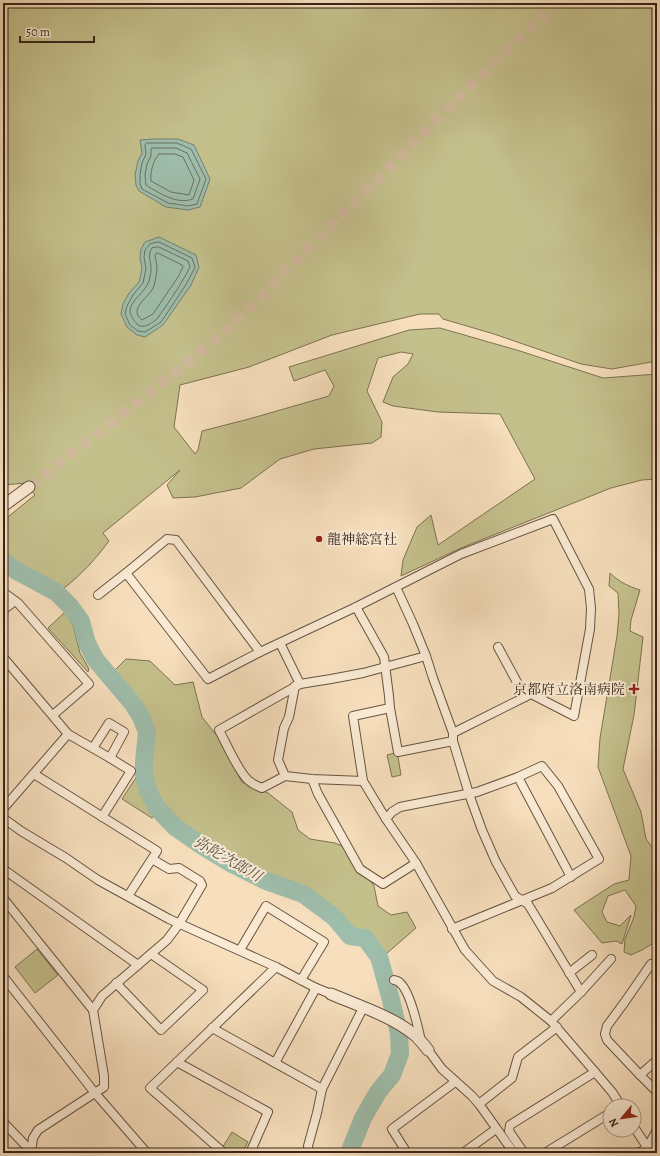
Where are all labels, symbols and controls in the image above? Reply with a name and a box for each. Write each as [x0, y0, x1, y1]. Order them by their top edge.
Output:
scale bar [20, 18, 94, 44]
text: 50 m [26, 24, 50, 40]
place label: 龍神総宮社 [327, 530, 397, 549]
marker: 龍神総宮社 [314, 534, 324, 544]
place label: 京都府立洛南病院 [513, 680, 625, 699]
marker: 京都府立洛南病院 [628, 683, 640, 695]
water label: 弥陀次郎川 [191, 832, 267, 887]
north arrow [602, 1098, 642, 1138]
text: N [605, 1115, 622, 1130]

